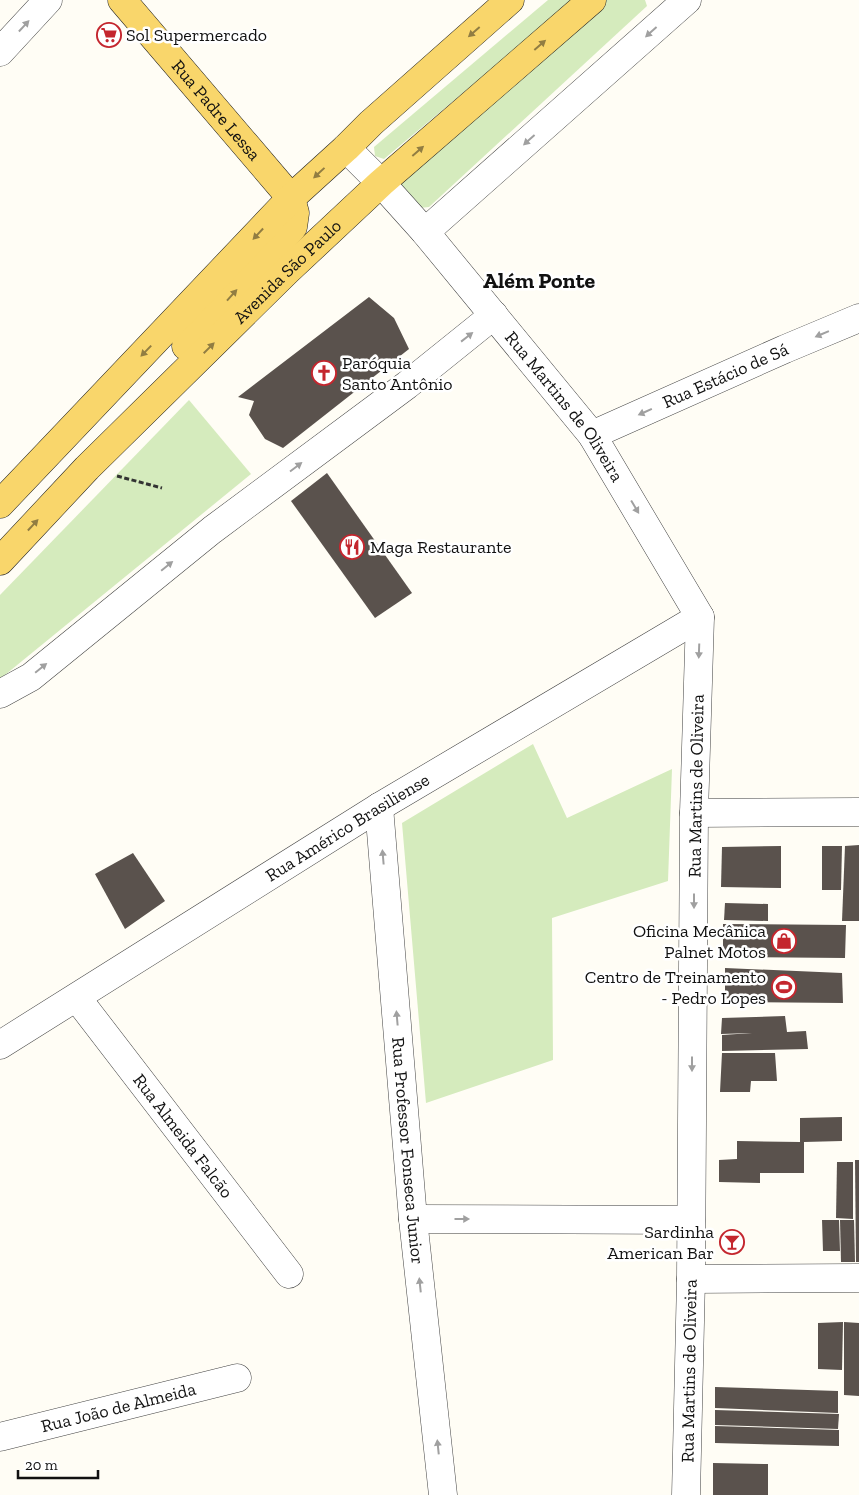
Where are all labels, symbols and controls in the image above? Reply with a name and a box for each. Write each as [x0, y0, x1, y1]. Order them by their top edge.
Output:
one-way arrow [18, 20, 30, 32]
supermarket icon: Sol Supermercado [96, 22, 122, 48]
place label: Sol Supermercado [126, 24, 267, 46]
one-way arrow [468, 26, 480, 38]
one-way arrow [644, 27, 657, 38]
one-way arrow [534, 39, 547, 50]
street label: Rua Padre Lessa [167, 55, 266, 165]
one-way arrow [524, 134, 536, 146]
one-way arrow [411, 145, 423, 157]
one-way arrow [313, 167, 325, 179]
street label: Avenida São Paulo [229, 215, 346, 328]
one-way arrow [252, 227, 264, 239]
district label: Além Ponte [483, 267, 595, 294]
one-way arrow [226, 290, 238, 302]
street label: Rua Martins de Oliveira [500, 327, 628, 486]
one-way arrow [815, 330, 829, 338]
one-way arrow [460, 332, 474, 342]
street label: Rua Estácio de Sá [659, 338, 792, 413]
one-way arrow [203, 342, 215, 354]
one-way arrow [140, 345, 152, 357]
place label: Paróquia Santo Antônio [342, 352, 453, 395]
church icon: Paróquia Santo Antônio [311, 360, 337, 386]
one-way arrow [638, 408, 652, 416]
one-way arrow [289, 462, 303, 472]
one-way arrow [630, 500, 639, 514]
one-way arrow [27, 520, 39, 532]
restaurant icon: Maga Restaurante [339, 534, 365, 560]
place label: Maga Restaurante [370, 536, 511, 558]
one-way arrow [161, 561, 173, 572]
one-way arrow [695, 644, 703, 660]
one-way arrow [34, 663, 47, 674]
street label: Rua Martins de Oliveira [683, 694, 709, 878]
street label: Rua Américo Brasiliense [262, 769, 433, 886]
one-way arrow [379, 848, 387, 864]
one-way arrow [689, 894, 697, 910]
place label: Oficina Mecânica Palnet Motos [633, 920, 766, 963]
shop icon: Oficina Mecânica Palnet Motos [771, 928, 797, 954]
place label: Centro de Treinamento - Pedro Lopes [585, 966, 766, 1009]
sports icon: Centro de Treinamento - Pedro Lopes [771, 974, 797, 1000]
one-way arrow [392, 1010, 400, 1026]
street label: Rua Professor Fonseca Junior [387, 1036, 429, 1266]
one-way arrow [688, 1056, 696, 1072]
street label: Rua Almeida Falcão [128, 1069, 238, 1203]
one-way arrow [454, 1215, 470, 1223]
place label: Sardinha American Bar [607, 1221, 714, 1264]
bar icon: Sardinha American Bar [719, 1229, 745, 1255]
one-way arrow [416, 1277, 424, 1293]
street label: Rua Martins de Oliveira [676, 1279, 702, 1463]
street label: Rua João de Almeida [39, 1378, 198, 1437]
one-way arrow [433, 1438, 441, 1454]
scale bar [18, 1448, 98, 1480]
text: 20 m [25, 1456, 58, 1474]

